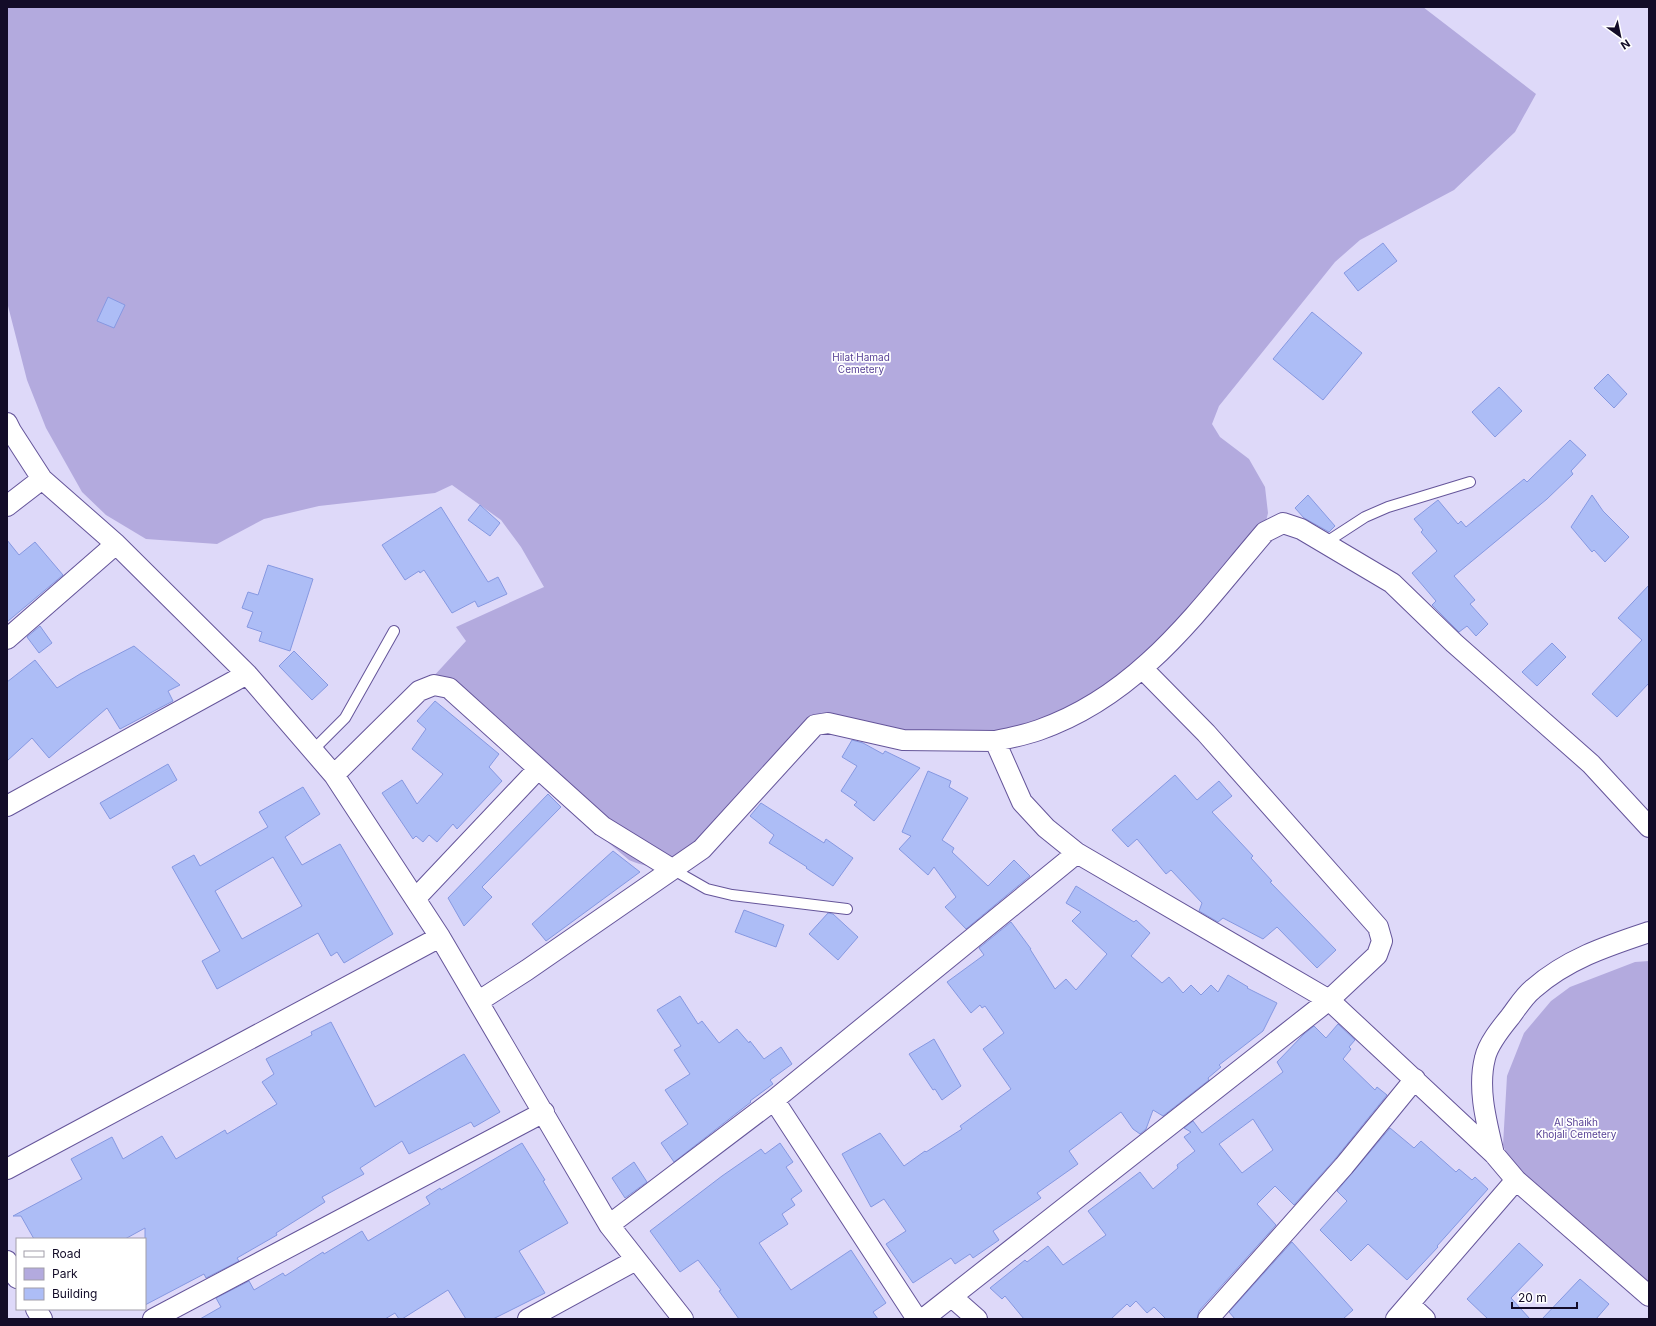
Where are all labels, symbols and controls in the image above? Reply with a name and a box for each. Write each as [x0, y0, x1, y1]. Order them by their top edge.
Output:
north arrow [1600, 16, 1640, 56]
text: N [1618, 36, 1633, 53]
park label: Hilat Hamad Cemetery [832, 351, 890, 375]
park label: Al Shaikh Khojali Cemetery [1536, 1116, 1617, 1140]
legend [16, 1238, 146, 1310]
text: Road [52, 1246, 81, 1261]
text: Park [52, 1266, 78, 1281]
scale bar [1512, 1284, 1577, 1310]
text: Building [52, 1286, 97, 1301]
text: 20 m [1518, 1290, 1547, 1305]

